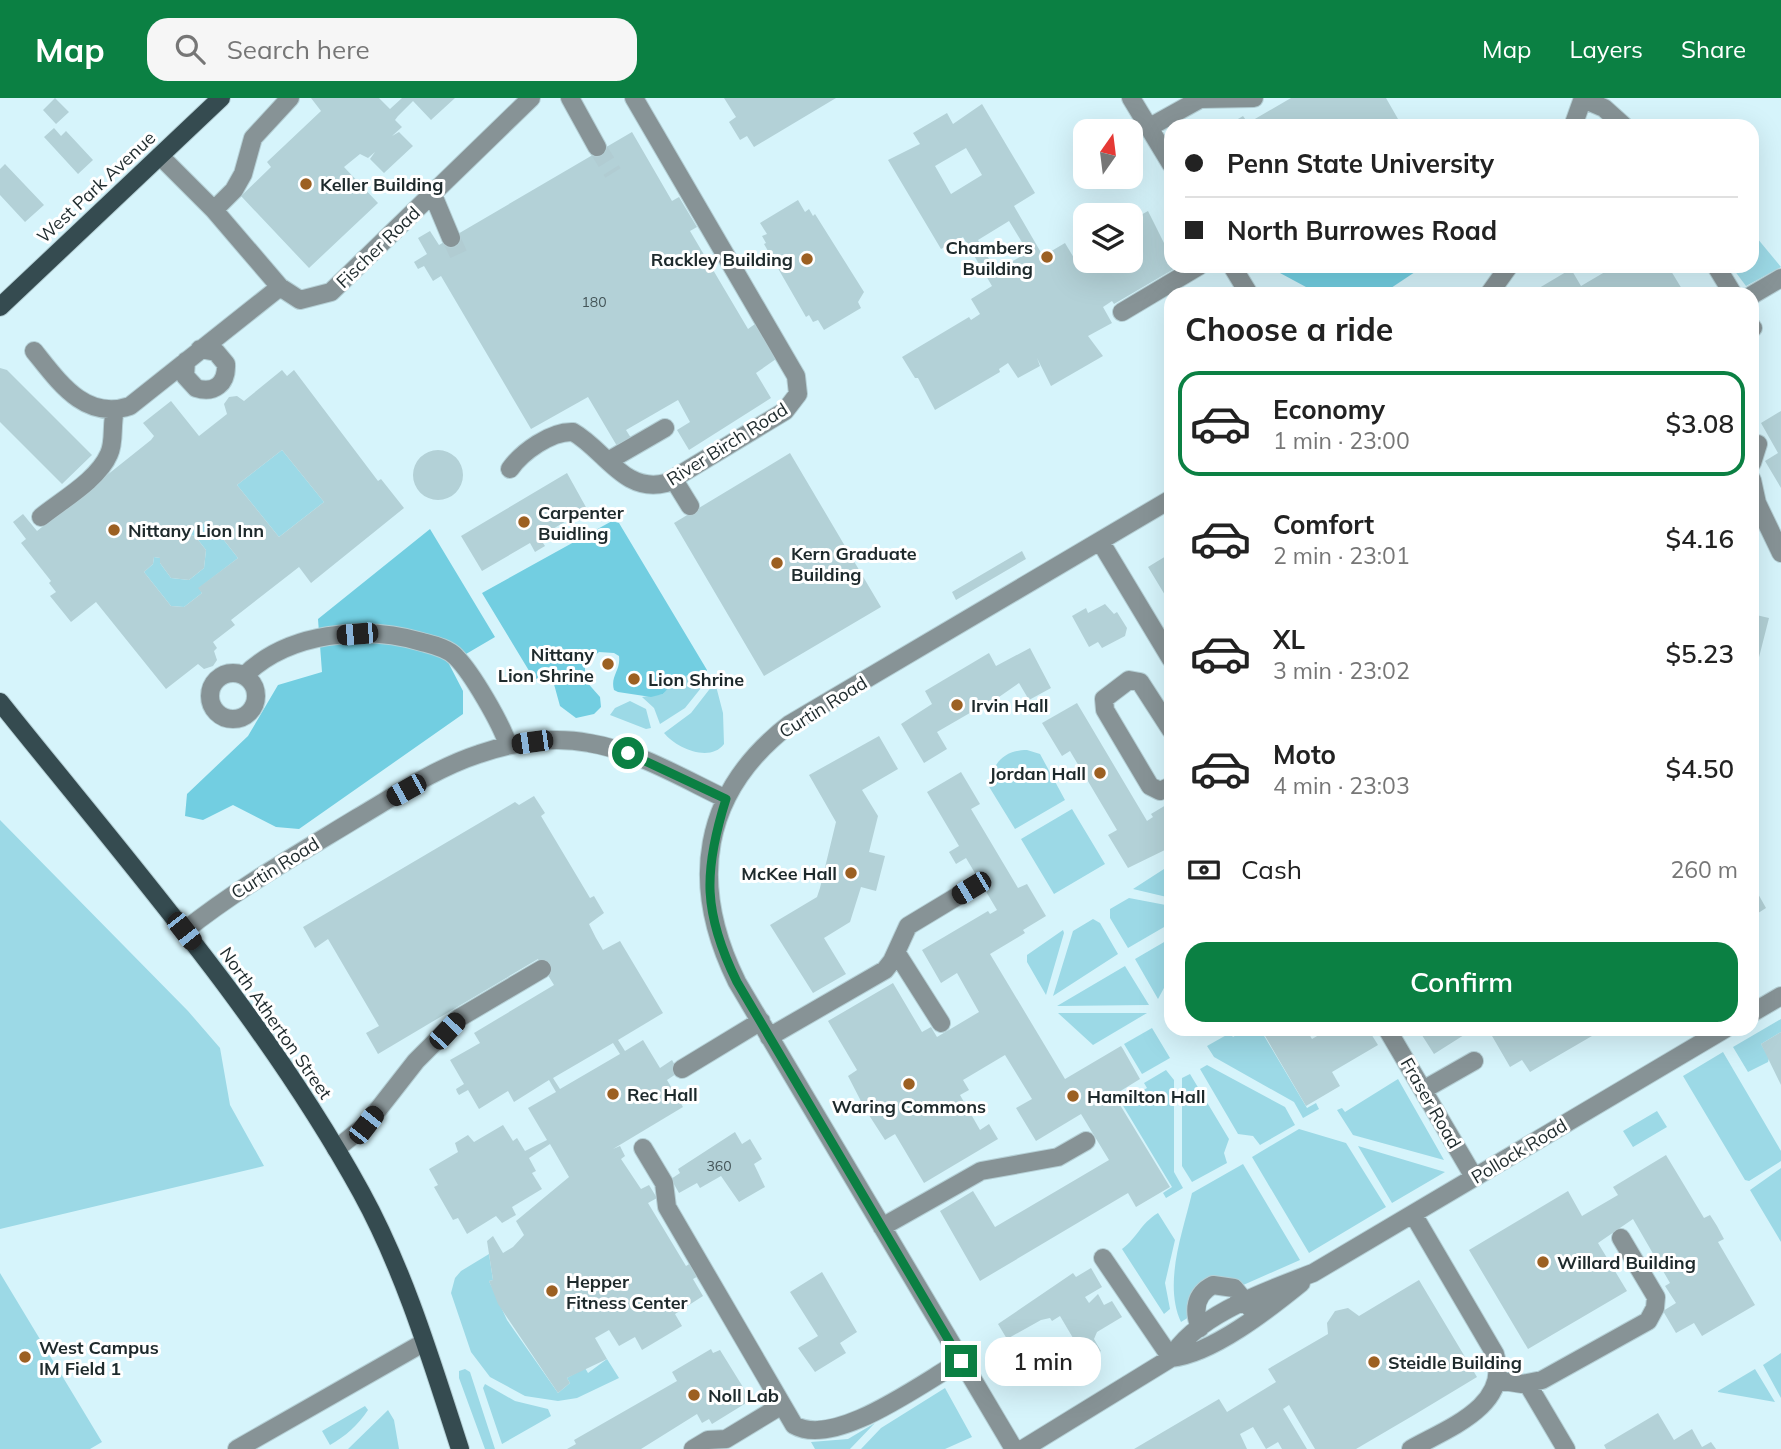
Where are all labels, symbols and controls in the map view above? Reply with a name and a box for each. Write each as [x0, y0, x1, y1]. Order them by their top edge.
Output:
search box [147, 18, 637, 81]
text: Map [35, 29, 105, 70]
icon: search [171, 30, 209, 68]
text: Search here [227, 33, 370, 66]
text: Map [1482, 34, 1531, 64]
text: Layers [1569, 34, 1643, 64]
text: Share [1681, 34, 1746, 64]
north arrow [1073, 119, 1143, 189]
map controls [1073, 119, 1143, 273]
street label: West Park Avenue [32, 126, 160, 248]
text: Penn State University [1227, 147, 1494, 180]
place label: Keller Building [320, 173, 443, 196]
marker: Keller Building [298, 176, 314, 192]
street label: Fischer Road [331, 201, 425, 293]
button: layers [1073, 203, 1143, 273]
text: North Burrowes Road [1227, 214, 1497, 247]
place label: Chambers Building [945, 236, 1033, 280]
place label: Rackley Building [651, 248, 793, 271]
marker: Chambers Building [1039, 249, 1055, 265]
marker: Rackley Building [799, 251, 815, 267]
house number: 180 [581, 293, 607, 311]
text: Choose a ride [1185, 309, 1393, 349]
icon: car [1189, 392, 1252, 455]
text: Economy [1273, 393, 1385, 426]
street label: River Birch Road [662, 398, 792, 490]
text: $3.08 [1665, 407, 1734, 440]
text: 1 min · 23:00 [1273, 426, 1410, 455]
place label: Carpenter Buidling [538, 501, 625, 545]
icon: car [1189, 507, 1252, 570]
text: Comfort [1273, 508, 1374, 541]
marker: Carpenter Buidling [516, 514, 532, 530]
place label: Nittany Lion Inn [128, 519, 264, 542]
marker: Nittany Lion Inn [106, 522, 122, 538]
text: $4.16 [1665, 522, 1734, 555]
text: 2 min · 23:01 [1273, 541, 1410, 570]
place label: Kern Graduate Building [791, 542, 917, 586]
marker: Kern Graduate Building [769, 555, 785, 571]
car [336, 622, 379, 646]
icon: car [1189, 622, 1252, 685]
text: XL [1273, 623, 1305, 656]
text: $5.23 [1665, 637, 1734, 670]
place label: Nittany Lion Shrine [498, 643, 594, 687]
marker: Nittany Lion Shrine [600, 656, 616, 672]
text: 3 min · 23:02 [1273, 656, 1410, 685]
place label: Lion Shrine [648, 668, 744, 691]
marker: Lion Shrine [626, 671, 642, 687]
street label: Curtin Road [775, 671, 871, 743]
place label: Irvin Hall [971, 694, 1049, 717]
marker: Irvin Hall [949, 697, 965, 713]
car [510, 729, 555, 755]
route start [612, 737, 644, 769]
icon: car [1189, 737, 1252, 800]
text: Moto [1273, 738, 1336, 771]
text: $4.50 [1665, 752, 1734, 785]
place label: Jordan Hall [989, 762, 1086, 785]
marker: Jordan Hall [1092, 765, 1108, 781]
car [383, 771, 430, 809]
text: 4 min · 23:03 [1273, 771, 1410, 800]
street label: Curtin Road [227, 832, 323, 904]
icon: cash [1185, 851, 1223, 889]
text: Cash [1241, 853, 1302, 886]
text: 260 m [1670, 855, 1738, 884]
place label: McKee Hall [741, 862, 837, 885]
marker: McKee Hall [843, 865, 859, 881]
car [948, 868, 995, 908]
car [163, 908, 206, 954]
street label: North Atherton Street [215, 942, 337, 1104]
button: Confirm [1185, 942, 1738, 1022]
car [425, 1008, 470, 1054]
street label: Fraser Road [1396, 1053, 1466, 1153]
marker: Waring Commons [901, 1076, 917, 1092]
place label: Rec Hall [627, 1083, 698, 1106]
place label: Hamilton Hall [1087, 1085, 1205, 1108]
marker: Rec Hall [605, 1086, 621, 1102]
marker: Hamilton Hall [1065, 1088, 1081, 1104]
place label: Waring Commons [832, 1095, 986, 1118]
car [345, 1102, 388, 1148]
street label: Pollock Road [1467, 1113, 1571, 1189]
house number: 360 [706, 1157, 732, 1175]
place label: Willard Building [1557, 1251, 1696, 1274]
marker: Willard Building [1535, 1254, 1551, 1270]
place label: Hepper Fitness Center [566, 1270, 689, 1314]
marker: Hepper Fitness Center [544, 1283, 560, 1299]
place label: West Campus IM Field 1 [39, 1336, 159, 1380]
callout: 1 min [986, 1336, 1101, 1386]
route end [945, 1345, 977, 1377]
text: 1 min [1013, 1347, 1073, 1376]
marker: West Campus IM Field 1 [17, 1349, 33, 1365]
place label: Steidle Building [1388, 1351, 1522, 1374]
marker: Steidle Building [1366, 1354, 1382, 1370]
place label: Noll Lab [708, 1384, 779, 1407]
marker: Noll Lab [686, 1387, 702, 1403]

